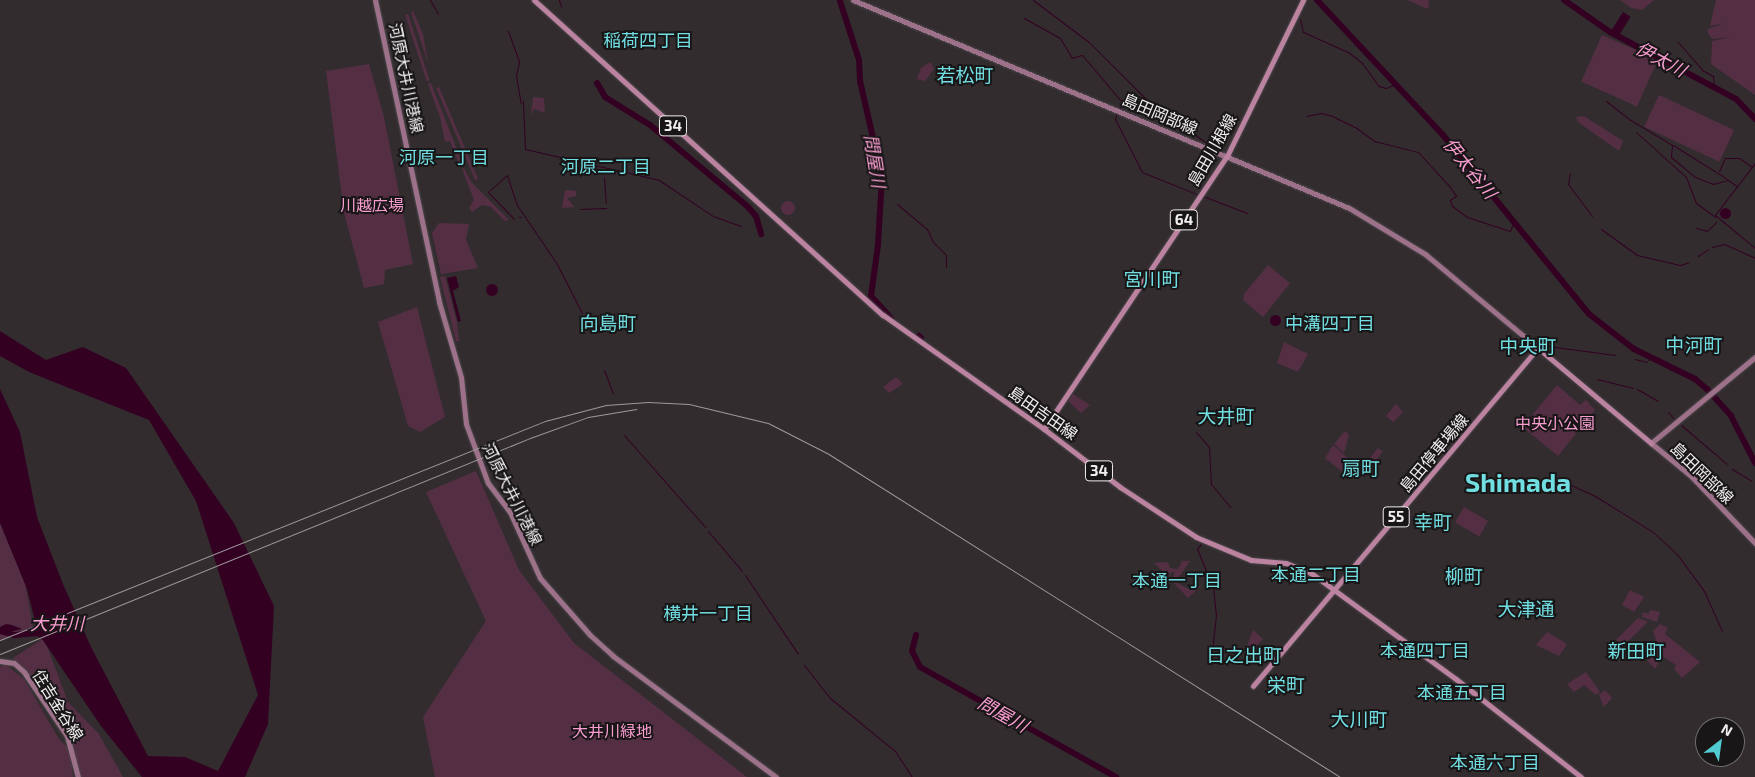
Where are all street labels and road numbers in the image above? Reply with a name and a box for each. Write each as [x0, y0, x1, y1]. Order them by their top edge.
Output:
street label: 河原大井川港線 [385, 21, 427, 135]
street label: 島田岡部線 [1119, 90, 1201, 138]
street label: 島田川根線 [1184, 111, 1240, 189]
road number: 34 [658, 114, 688, 138]
road number: 64 [1169, 208, 1199, 232]
street label: 島田吉田線 [1005, 382, 1081, 444]
street label: 島田停車場線 [1396, 410, 1472, 496]
street label: 島田岡部線 [1667, 438, 1737, 508]
street label: 河原大井川港線 [478, 440, 546, 548]
road number: 34 [1084, 458, 1114, 484]
road number: 55 [1382, 504, 1410, 530]
street label: 住吉金谷線 [29, 666, 87, 744]

